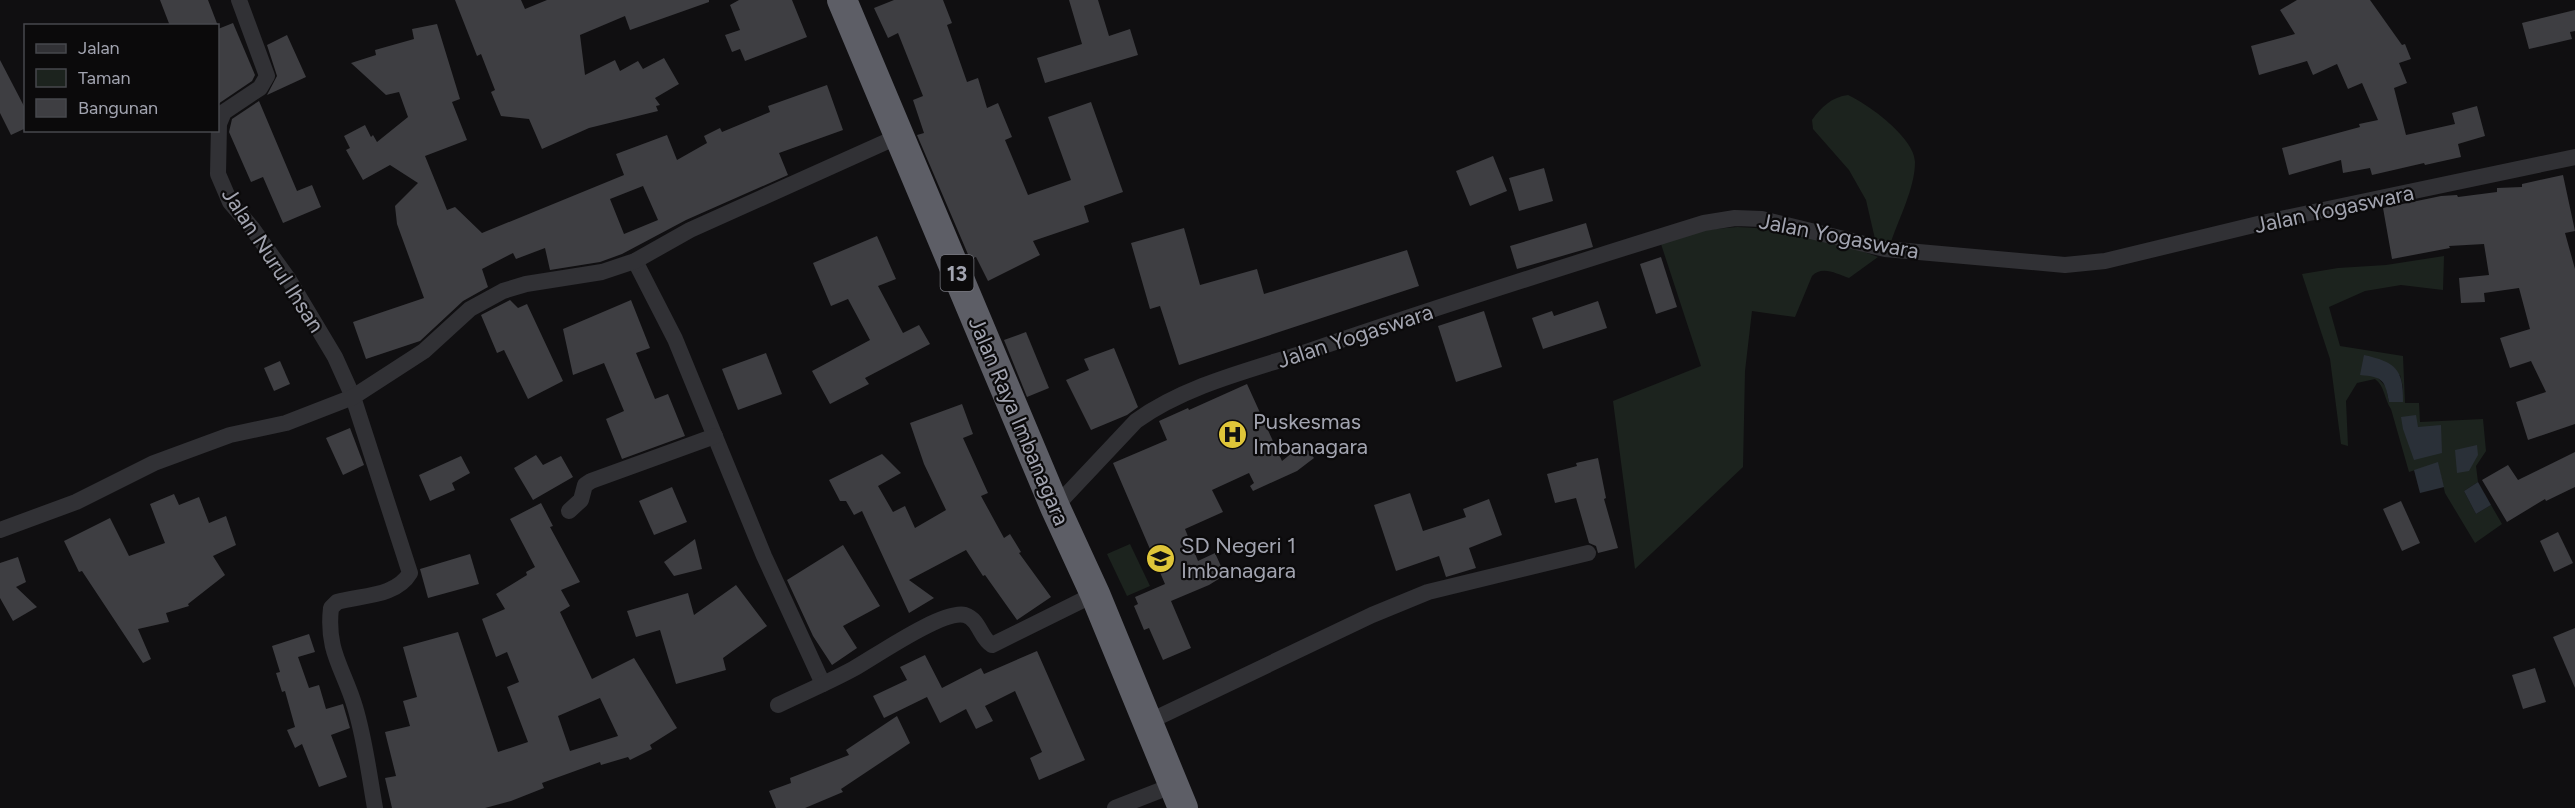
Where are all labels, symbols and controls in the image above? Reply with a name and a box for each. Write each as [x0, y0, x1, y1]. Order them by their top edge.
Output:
legend [24, 24, 219, 132]
text: Jalan [78, 37, 120, 59]
text: Taman [78, 67, 131, 89]
text: Bangunan [78, 97, 158, 119]
street label: Jalan Yogaswara [2252, 179, 2416, 239]
street label: Jalan Nurul Ihsan [216, 182, 330, 338]
street label: Jalan Yogaswara [1757, 207, 1921, 265]
road number: 13 [940, 255, 974, 291]
street label: Jalan Yogaswara [1274, 298, 1436, 374]
street label: Jalan Raya Imbanagara [963, 313, 1075, 529]
place label: Puskesmas Imbanagara [1253, 408, 1368, 460]
hospital icon: Puskesmas Imbanagara [1216, 418, 1248, 450]
place label: SD Negeri 1 Imbanagara [1181, 532, 1296, 584]
school or university icon: SD Negeri 1 Imbanagara [1144, 542, 1176, 574]

